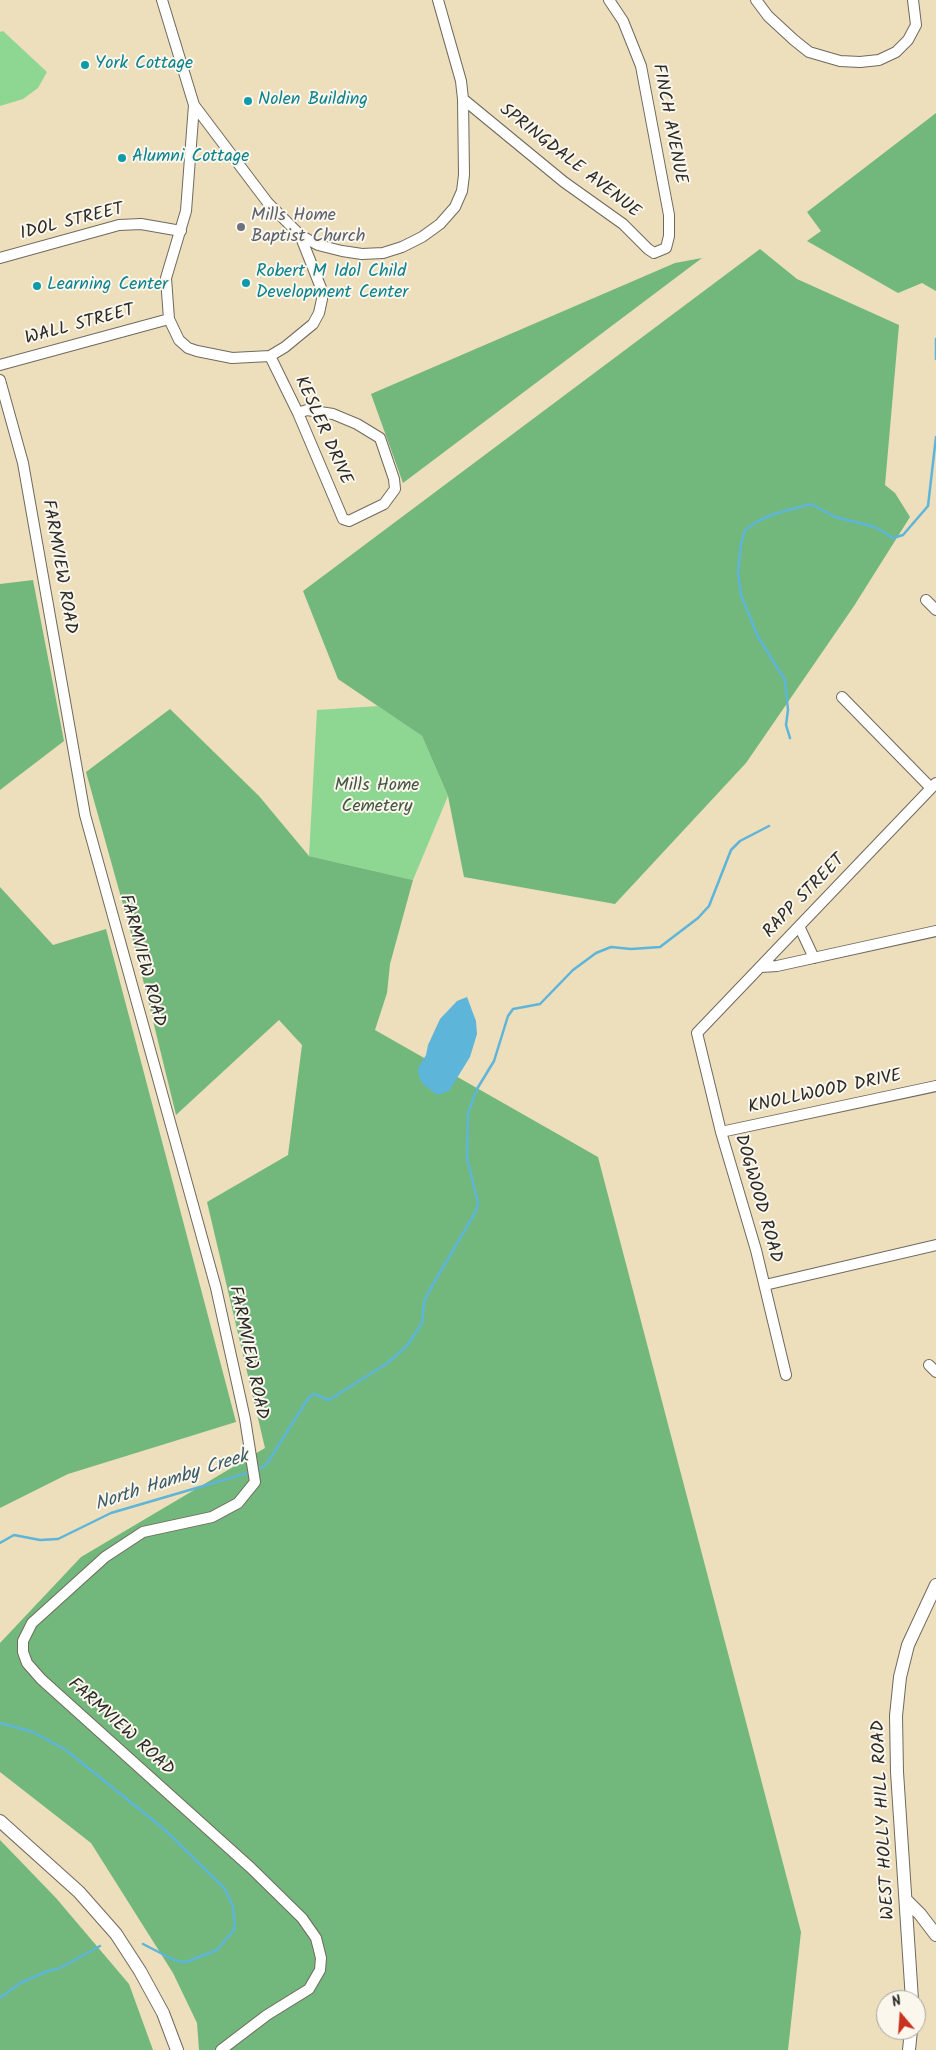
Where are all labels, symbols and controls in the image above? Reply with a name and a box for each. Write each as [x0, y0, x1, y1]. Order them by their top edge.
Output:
place label: York Cottage [95, 54, 193, 76]
marker: York Cottage [79, 59, 91, 71]
street label: FINCH AVENUE [646, 62, 690, 186]
place label: Nolen Building [258, 90, 368, 112]
marker: Nolen Building [242, 95, 254, 107]
street label: SPRINGDALE AVENUE [494, 100, 644, 224]
place label: Alumni Cottage [132, 147, 249, 169]
marker: Alumni Cottage [116, 152, 128, 164]
street label: IDOL STREET [18, 200, 126, 246]
place label: Mills Home Baptist Church [251, 206, 365, 248]
marker: Mills Home Baptist Church [235, 221, 247, 233]
place label: Robert M Idol Child Development Center [256, 262, 408, 304]
place label: Learning Center [47, 275, 168, 297]
marker: Robert M Idol Child Development Center [240, 277, 252, 289]
marker: Learning Center [31, 280, 43, 292]
street label: WALL STREET [23, 301, 137, 351]
street label: KESLER DRIVE [288, 373, 356, 489]
street label: FARMVIEW ROAD [36, 498, 80, 636]
park label: Mills Home Cemetery [335, 776, 419, 819]
street label: RAPP STREET [760, 850, 850, 944]
street label: FARMVIEW ROAD [113, 892, 169, 1030]
street label: KNOLLWOOD DRIVE [746, 1066, 904, 1120]
street label: DOGWOOD ROAD [728, 1132, 786, 1266]
street label: FARMVIEW ROAD [222, 1284, 272, 1422]
water label: North Hamby Creek [92, 1446, 252, 1518]
street label: FARMVIEW ROAD [62, 1674, 178, 1782]
street label: WEST HOLLY HILL ROAD [869, 1720, 901, 1920]
north arrow [876, 1990, 926, 2040]
text: N [889, 1990, 904, 2014]

